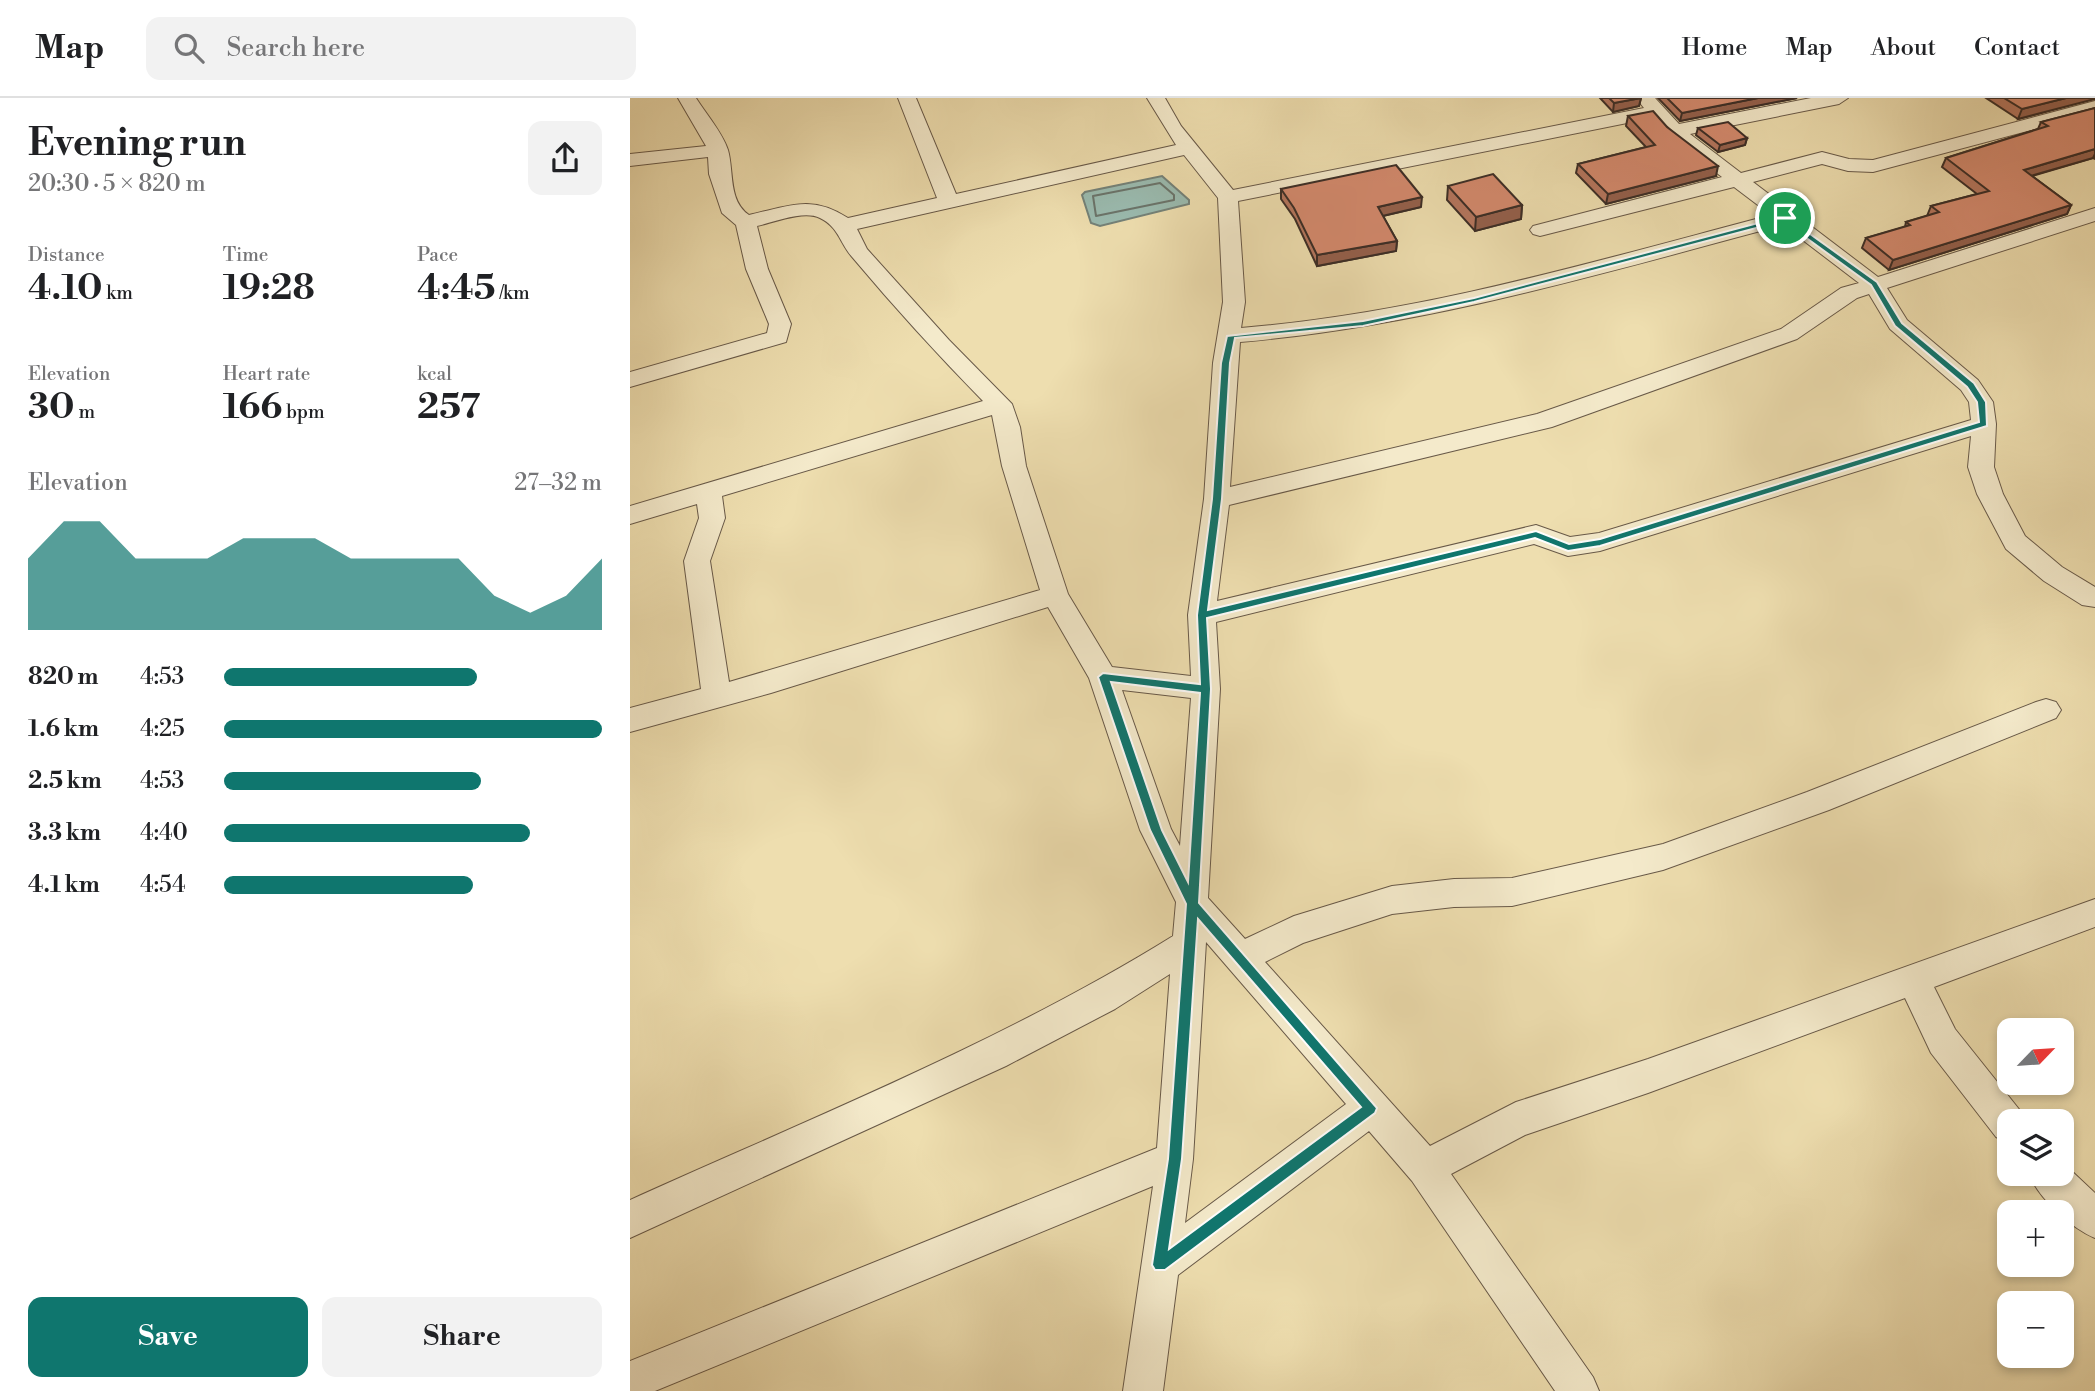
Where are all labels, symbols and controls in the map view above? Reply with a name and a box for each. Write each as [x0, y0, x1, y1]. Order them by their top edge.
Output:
search box [146, 17, 636, 80]
text: Map [35, 28, 104, 69]
icon: search [170, 29, 208, 67]
text: Search here [226, 32, 365, 64]
text: Home [1682, 33, 1747, 63]
text: Map [1785, 33, 1833, 63]
text: About [1871, 33, 1936, 63]
text: Contact [1974, 33, 2060, 63]
text: Evening run [28, 120, 246, 167]
button: share [528, 121, 602, 195]
text: 20:30 · 5 × 820 m [28, 170, 206, 198]
pin [1755, 188, 1815, 248]
icon: arrive [1766, 199, 1804, 237]
text: Distance [28, 243, 105, 267]
text: Time [223, 243, 268, 267]
text: Pace [417, 243, 458, 267]
text: 4.10 [28, 267, 102, 310]
text: 19:28 [223, 267, 315, 310]
text: 4:45 [417, 267, 496, 310]
text: km [102, 281, 133, 305]
text: /km [496, 281, 530, 305]
text: Elevation [28, 362, 110, 386]
text: Heart rate [223, 362, 310, 386]
text: kcal [417, 362, 452, 386]
text: 30 [28, 386, 75, 429]
text: 166 [223, 386, 282, 429]
text: 257 [417, 386, 480, 429]
text: m [75, 400, 95, 424]
text: bpm [282, 400, 325, 424]
text: Elevation [28, 469, 128, 497]
text: 27–32 m [514, 469, 602, 497]
text: 820 m [28, 663, 98, 691]
text: 4:53 [140, 663, 184, 691]
text: 1.6 km [28, 715, 99, 743]
text: 4:25 [140, 715, 185, 743]
text: 2.5 km [28, 767, 102, 795]
text: 4:53 [140, 767, 184, 795]
text: 3.3 km [28, 819, 101, 847]
text: 4:40 [140, 819, 188, 847]
text: 4.1 km [28, 871, 100, 899]
text: 4:54 [140, 871, 186, 899]
north arrow [1997, 1018, 2074, 1096]
map controls [1997, 1018, 2074, 1368]
button: layers [1997, 1109, 2074, 1186]
button: + [1997, 1200, 2074, 1277]
button: − [1997, 1291, 2074, 1368]
button: Save [28, 1297, 308, 1377]
button: Share [322, 1297, 602, 1377]

